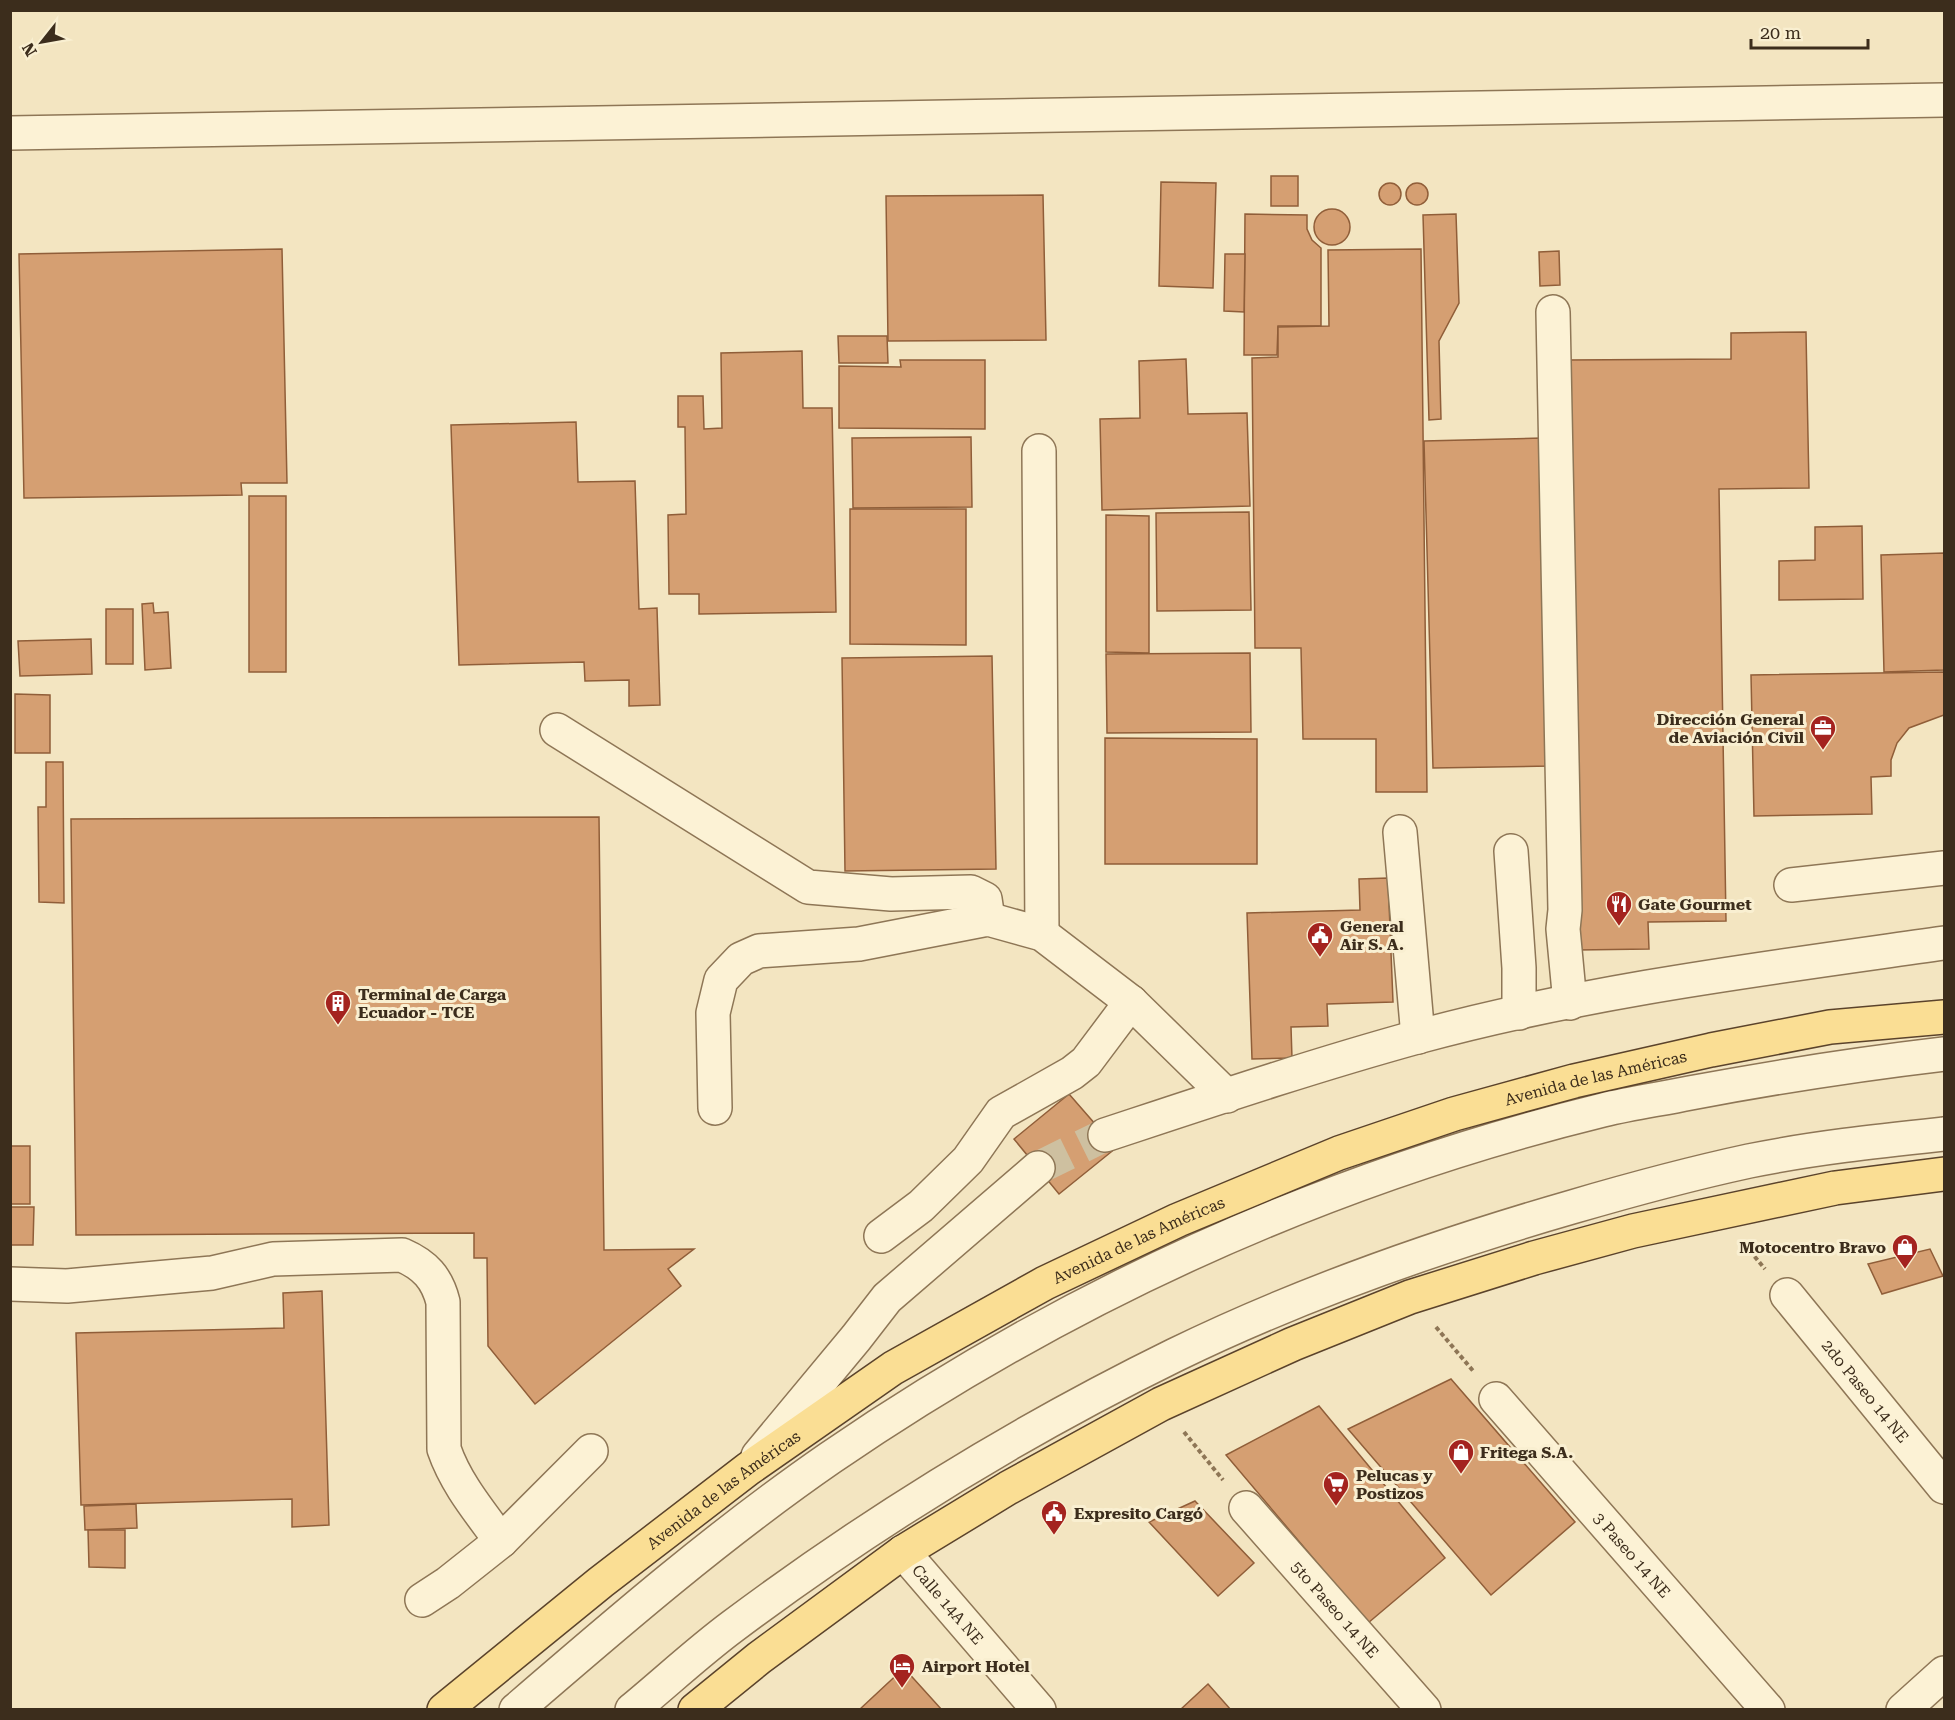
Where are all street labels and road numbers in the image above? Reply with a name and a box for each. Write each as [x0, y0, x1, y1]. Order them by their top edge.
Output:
street label: Avenida de las Américas [1502, 1046, 1689, 1109]
street label: Avenida de las Américas [1050, 1192, 1228, 1287]
street label: 2do Paseo 14 NE [1818, 1336, 1913, 1446]
street label: Avenida de las Américas [643, 1426, 804, 1553]
street label: 3 Paseo 14 NE [1590, 1508, 1675, 1601]
street label: 5to Paseo 14 NE [1288, 1557, 1383, 1662]
street label: Calle 14A NE [908, 1561, 988, 1648]

